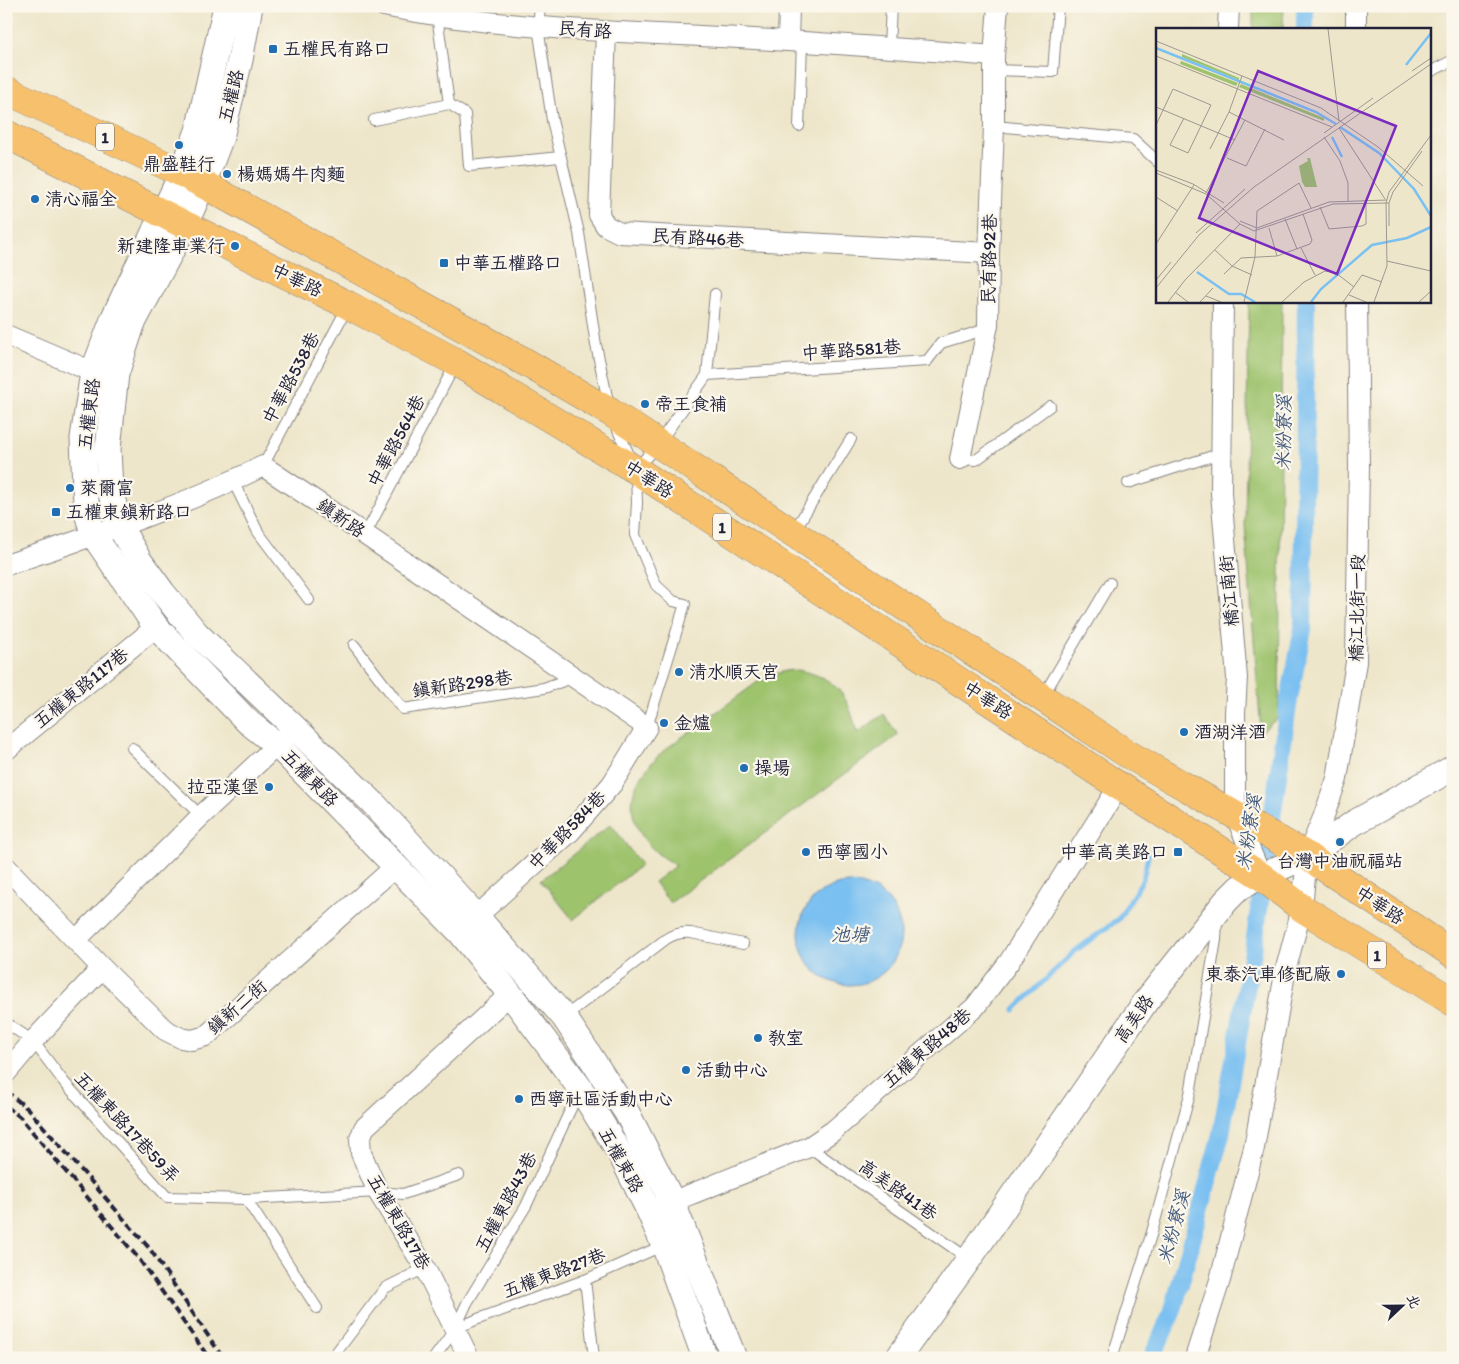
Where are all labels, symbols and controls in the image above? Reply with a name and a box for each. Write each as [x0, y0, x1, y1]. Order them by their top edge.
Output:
street label: 民有路 [557, 17, 613, 43]
inset map [1156, 28, 1432, 302]
place label: 五權民有路口 [283, 38, 391, 60]
marker: 五權民有路口 [267, 43, 279, 55]
street label: 五權路 [214, 67, 248, 125]
road number: 1 [96, 124, 114, 150]
marker: 鼎盛鞋行 [173, 139, 185, 151]
place label: 鼎盛鞋行 [143, 153, 215, 175]
place label: 楊媽媽牛肉麵 [237, 163, 345, 185]
marker: 楊媽媽牛肉麵 [221, 168, 233, 180]
place label: 清心福全 [45, 188, 117, 210]
marker: 清心福全 [29, 193, 41, 205]
street label: 民有路92巷 [977, 213, 1001, 305]
street label: 民有路46巷 [651, 225, 745, 251]
place label: 新建隆車業行 [117, 235, 225, 257]
marker: 新建隆車業行 [229, 240, 241, 252]
place label: 中華五權路口 [454, 252, 562, 274]
marker: 中華五權路口 [438, 257, 450, 269]
street label: 中華路 [268, 258, 326, 302]
street label: 中華路538巷 [258, 328, 324, 428]
street label: 中華路581巷 [801, 336, 901, 364]
street label: 五權東路 [74, 377, 104, 451]
street label: 中華路564巷 [362, 391, 430, 491]
place label: 帝王食補 [655, 393, 727, 415]
water label: 米粉寮溪 [1271, 394, 1296, 471]
marker: 帝王食補 [639, 398, 651, 410]
street label: 中華路 [620, 455, 678, 503]
place label: 萊爾富 [80, 477, 134, 499]
marker: 萊爾富 [64, 482, 76, 494]
street label: 鎮新路 [313, 494, 369, 542]
place label: 五權東鎮新路口 [66, 501, 192, 523]
marker: 五權東鎮新路口 [50, 506, 62, 518]
road number: 1 [713, 514, 731, 540]
street label: 橋江南街 [1215, 554, 1243, 628]
street label: 橋江北街一段 [1345, 554, 1369, 662]
street label: 五權東路117巷 [29, 643, 133, 733]
place label: 清水順天宮 [689, 661, 779, 683]
street label: 鎮新路298巷 [411, 666, 513, 702]
marker: 清水順天宮 [673, 666, 685, 678]
street label: 中華路 [959, 676, 1017, 724]
place label: 金爐 [674, 712, 710, 734]
marker: 金爐 [658, 717, 670, 729]
place label: 酒湖洋酒 [1194, 721, 1266, 743]
marker: 酒湖洋酒 [1178, 726, 1190, 738]
street label: 五權東路 [277, 744, 343, 812]
place label: 操場 [754, 757, 790, 779]
marker: 操場 [738, 762, 750, 774]
place label: 拉亞漢堡 [187, 776, 259, 798]
marker: 拉亞漢堡 [263, 781, 275, 793]
street label: 中華路584巷 [524, 786, 610, 874]
water label: 米粉寮溪 [1231, 792, 1266, 871]
marker: 台灣中油祝福站 [1334, 836, 1346, 848]
place label: 西寧國小 [816, 841, 888, 863]
place label: 中華高美路口 [1060, 841, 1168, 863]
marker: 西寧國小 [800, 846, 812, 858]
marker: 中華高美路口 [1172, 846, 1184, 858]
place label: 台灣中油祝福站 [1277, 850, 1403, 872]
street label: 中華路 [1351, 881, 1409, 929]
water label: 池塘 [831, 923, 871, 946]
road number: 1 [1368, 942, 1386, 968]
place label: 東泰汽車修配廠 [1205, 963, 1331, 985]
marker: 東泰汽車修配廠 [1335, 968, 1347, 980]
street label: 鎮新二街 [203, 975, 271, 1039]
street label: 高美路 [1110, 991, 1158, 1047]
street label: 五權東路48巷 [878, 1003, 976, 1093]
place label: 教室 [768, 1027, 804, 1049]
marker: 教室 [752, 1032, 764, 1044]
place label: 活動中心 [696, 1059, 768, 1081]
marker: 活動中心 [680, 1064, 692, 1076]
street label: 五權東路17巷59弄 [70, 1067, 184, 1187]
place label: 西寧社區活動中心 [529, 1088, 673, 1110]
marker: 西寧社區活動中心 [513, 1093, 525, 1105]
street label: 五權東路 [594, 1123, 648, 1197]
street label: 五權東路43巷 [470, 1148, 542, 1256]
street label: 高美路41巷 [854, 1155, 942, 1225]
street label: 五權東路17巷 [363, 1170, 435, 1274]
water label: 米粉寮溪 [1153, 1186, 1195, 1267]
street label: 五權東路27巷 [499, 1243, 609, 1303]
north arrow [1376, 1282, 1426, 1332]
text: 北 [1403, 1292, 1424, 1311]

